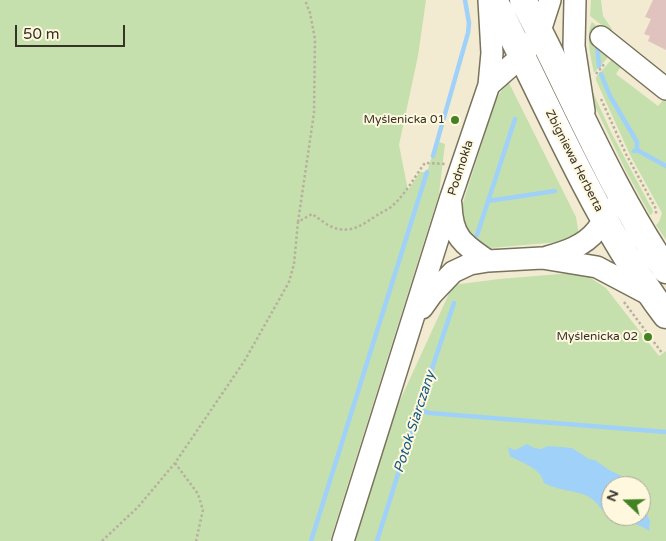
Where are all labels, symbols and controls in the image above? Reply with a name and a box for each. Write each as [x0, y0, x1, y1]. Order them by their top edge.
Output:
scale bar [18, 15, 128, 47]
text: 50 m [23, 25, 60, 43]
street label: Zbigniewa Herberta [542, 108, 606, 214]
place label: Myślenicka 01 [363, 113, 445, 127]
marker: Myślenicka 01 [449, 114, 461, 126]
street label: Podmokła [445, 138, 477, 198]
place label: Myślenicka 02 [556, 330, 638, 344]
marker: Myślenicka 02 [642, 331, 654, 343]
water label: Potok Siarczany [391, 369, 439, 475]
north arrow [601, 476, 651, 526]
text: N [603, 488, 622, 504]

